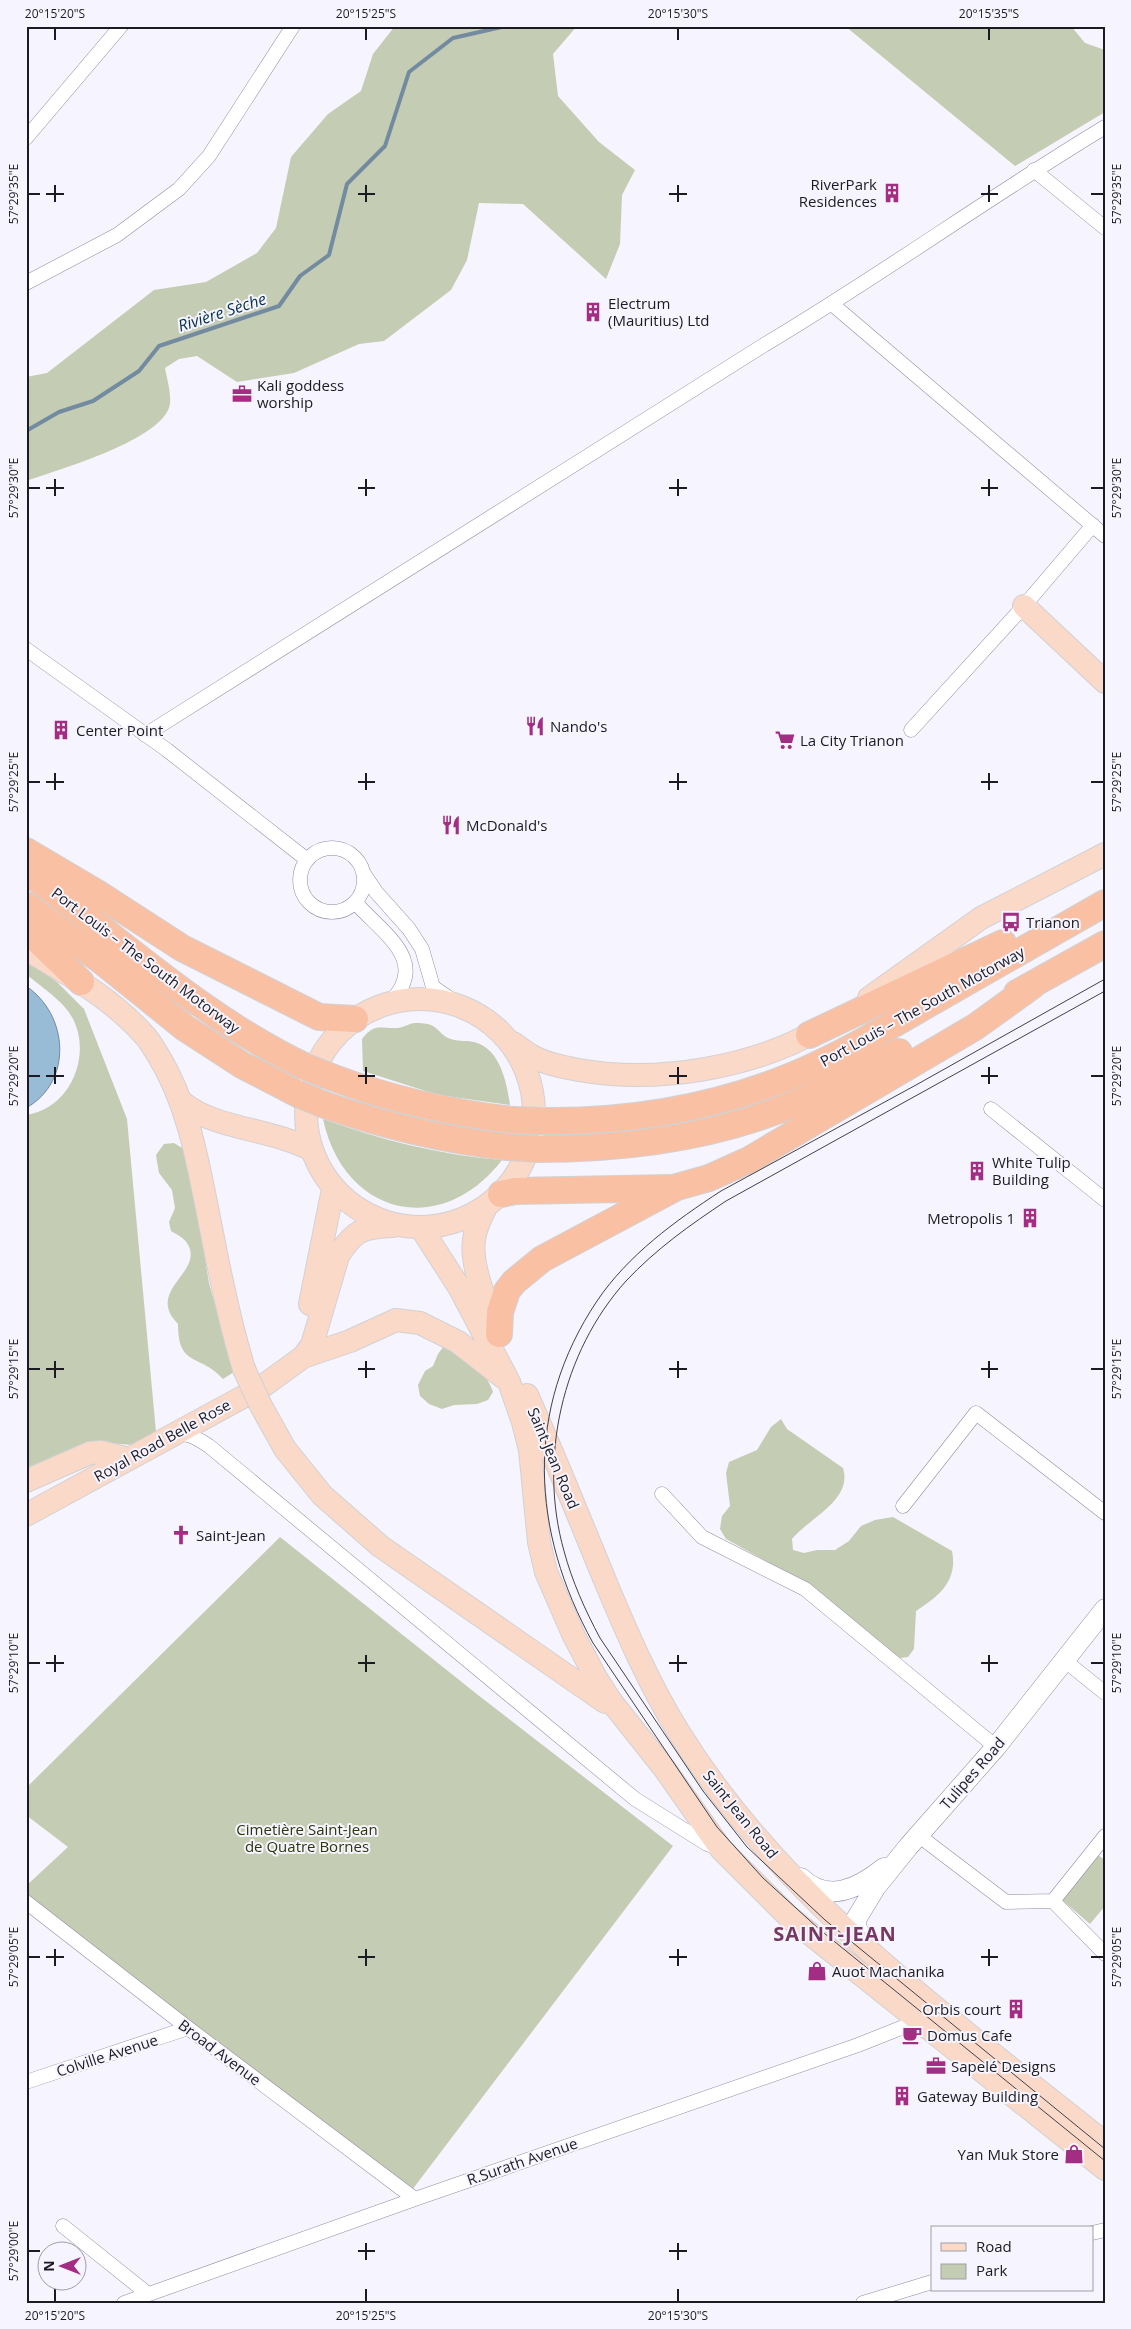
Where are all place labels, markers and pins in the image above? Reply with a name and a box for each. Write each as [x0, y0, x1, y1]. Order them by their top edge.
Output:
place label: RiverPark Residences [799, 174, 877, 211]
building icon: RiverPark Residences [881, 182, 903, 204]
place label: Electrum (Mauritius) Ltd [608, 293, 710, 330]
building icon: Electrum (Mauritius) Ltd [582, 301, 604, 323]
place label: Kali goddess worship [257, 375, 344, 412]
office icon: Kali goddess worship [231, 383, 253, 405]
restaurant icon: Nando's [524, 715, 546, 737]
place label: Nando's [550, 716, 607, 736]
building icon: Center Point [50, 719, 72, 741]
place label: Center Point [76, 720, 163, 740]
supermarket icon: La City Trianon [774, 729, 796, 751]
place label: La City Trianon [800, 730, 904, 750]
restaurant icon: McDonald's [440, 814, 462, 836]
place label: McDonald's [466, 815, 548, 835]
bus stop icon: Trianon [1000, 911, 1022, 933]
place label: Trianon [1026, 912, 1080, 932]
place label: White Tulip Building [992, 1152, 1071, 1189]
building icon: White Tulip Building [966, 1160, 988, 1182]
building icon: Metropolis 1 [1019, 1207, 1041, 1229]
place label: Metropolis 1 [927, 1208, 1015, 1228]
church icon: Saint-Jean [170, 1524, 192, 1546]
place label: Saint-Jean [196, 1525, 266, 1545]
shop icon: Auot Machanika [806, 1960, 828, 1982]
place label: Auot Machanika [832, 1961, 945, 1981]
building icon: Orbis court [1005, 1998, 1027, 2020]
place label: Orbis court [922, 1999, 1001, 2019]
cafe icon: Domus Cafe [901, 2024, 923, 2046]
place label: Domus Cafe [927, 2025, 1012, 2045]
office icon: Sapelé Designs [925, 2055, 947, 2077]
place label: Sapelé Designs [951, 2056, 1056, 2076]
building icon: Gateway Building [891, 2085, 913, 2107]
place label: Gateway Building [917, 2086, 1038, 2106]
shop icon: Yan Muk Store [1063, 2143, 1085, 2165]
place label: Yan Muk Store [958, 2144, 1059, 2164]

